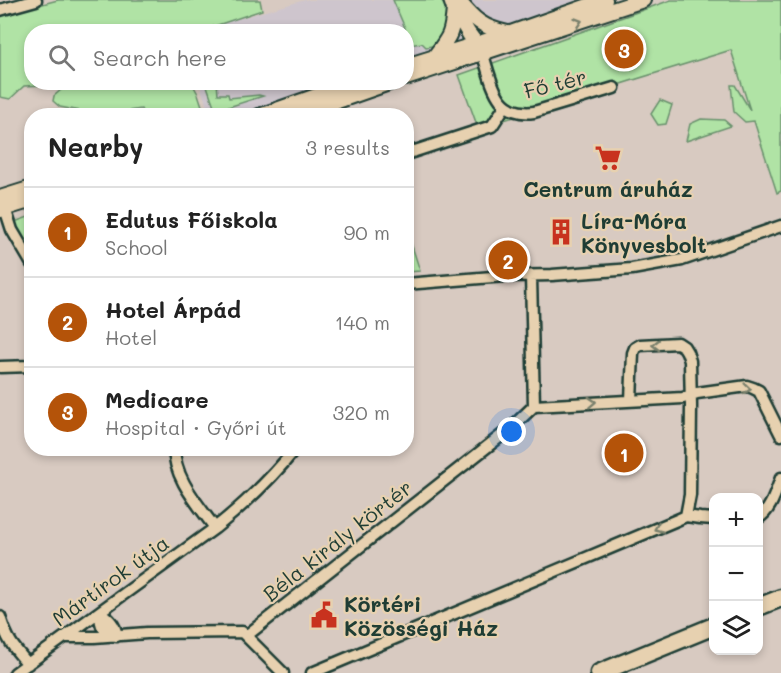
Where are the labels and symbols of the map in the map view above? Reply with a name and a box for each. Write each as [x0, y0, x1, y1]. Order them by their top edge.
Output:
one-way arrow [572, 16, 583, 29]
pin: 3 [604, 26, 644, 72]
street label: Fő tér [521, 62, 589, 104]
supermarket icon: Centrum áruház [593, 143, 623, 173]
place label: Centrum áruház [523, 175, 693, 202]
place label: Líra-Móra Könyvesbolt [581, 207, 707, 259]
building icon: Líra-Móra Könyvesbolt [546, 217, 576, 247]
pin: 2 [488, 238, 528, 282]
one-way arrow [651, 339, 660, 351]
one-way arrow [742, 382, 752, 395]
one-way arrow [588, 395, 597, 408]
your location [497, 417, 526, 446]
pin: 1 [604, 430, 644, 476]
street label: Béla király körtér [257, 473, 417, 607]
one-way arrow [653, 521, 664, 533]
street label: Mártírok útja [46, 529, 174, 631]
place label: Körtéri Közösségi Ház [344, 590, 498, 641]
public building icon: Körtéri Közösségi Ház [309, 600, 339, 630]

